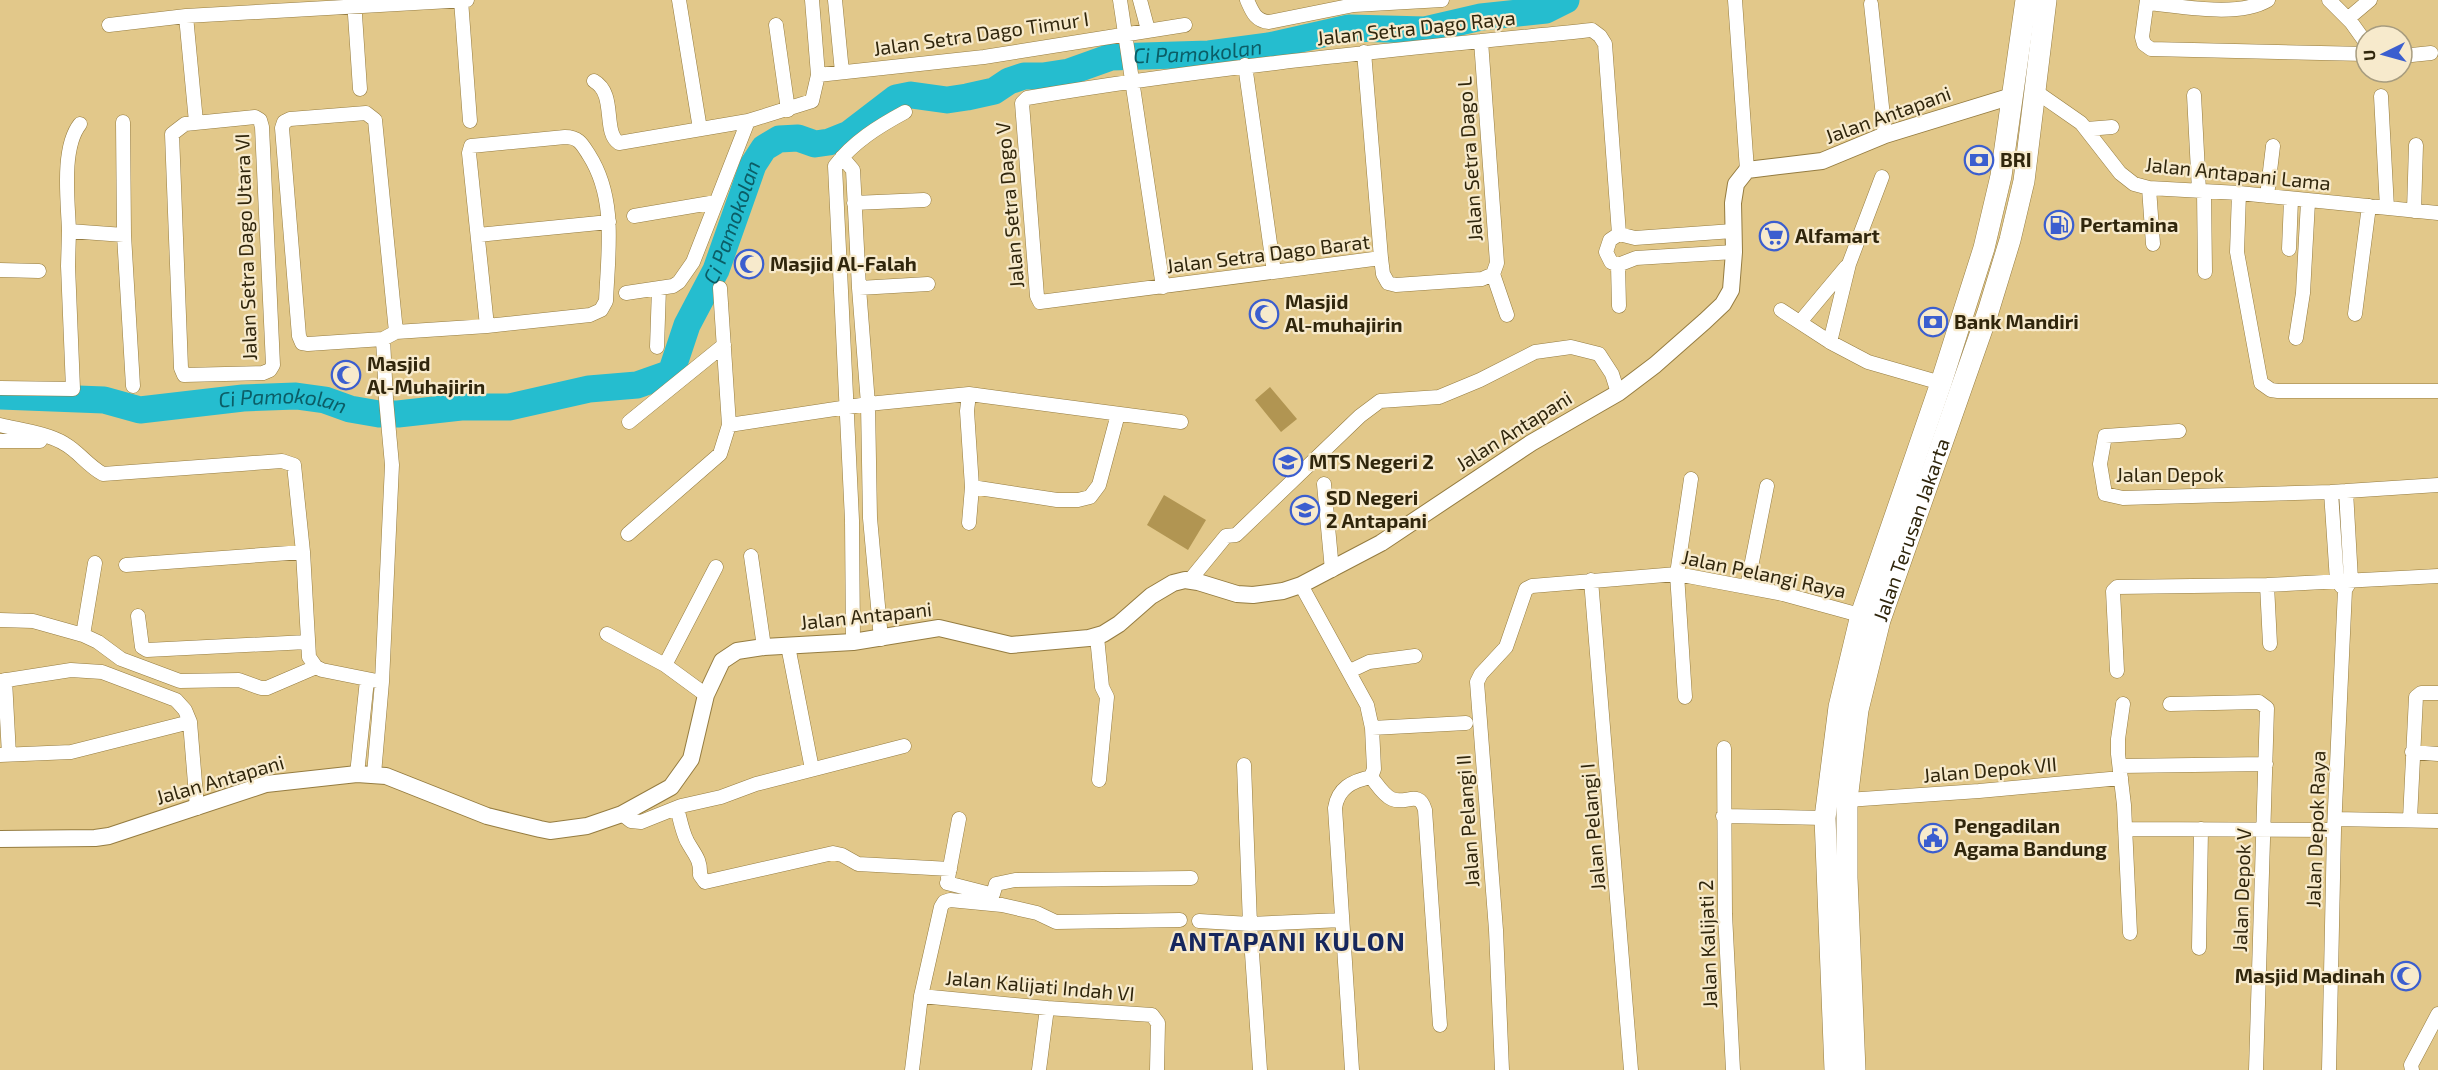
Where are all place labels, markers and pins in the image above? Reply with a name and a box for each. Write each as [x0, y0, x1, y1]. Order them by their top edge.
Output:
bank icon: BRI [1963, 144, 1995, 176]
place label: BRI [2000, 147, 2032, 171]
fuel station icon: Pertamina [2043, 209, 2075, 241]
place label: Pertamina [2080, 212, 2178, 236]
supermarket icon: Alfamart [1758, 220, 1790, 252]
place label: Alfamart [1795, 223, 1880, 247]
mosque icon: Masjid Al-Falah [733, 248, 765, 280]
place label: Masjid Al-Falah [770, 251, 917, 275]
place label: Masjid Al-muhajirin [1285, 289, 1403, 336]
mosque icon: Masjid Al-muhajirin [1248, 298, 1280, 330]
bank icon: Bank Mandiri [1917, 306, 1949, 338]
place label: Bank Mandiri [1954, 309, 2079, 333]
place label: Masjid Al-Muhajirin [367, 351, 485, 398]
mosque icon: Masjid Al-Muhajirin [330, 359, 362, 391]
school or university icon: MTS Negeri 2 [1272, 446, 1304, 478]
place label: MTS Negeri 2 [1309, 449, 1434, 473]
place label: SD Negeri 2 Antapani [1326, 485, 1427, 532]
school or university icon: SD Negeri 2 Antapani [1289, 494, 1321, 526]
place label: Pengadilan Agama Bandung [1954, 813, 2107, 860]
public building icon: Pengadilan Agama Bandung [1917, 822, 1949, 854]
mosque icon: Masjid Madinah [2390, 960, 2422, 992]
place label: Masjid Madinah [2235, 963, 2385, 987]

